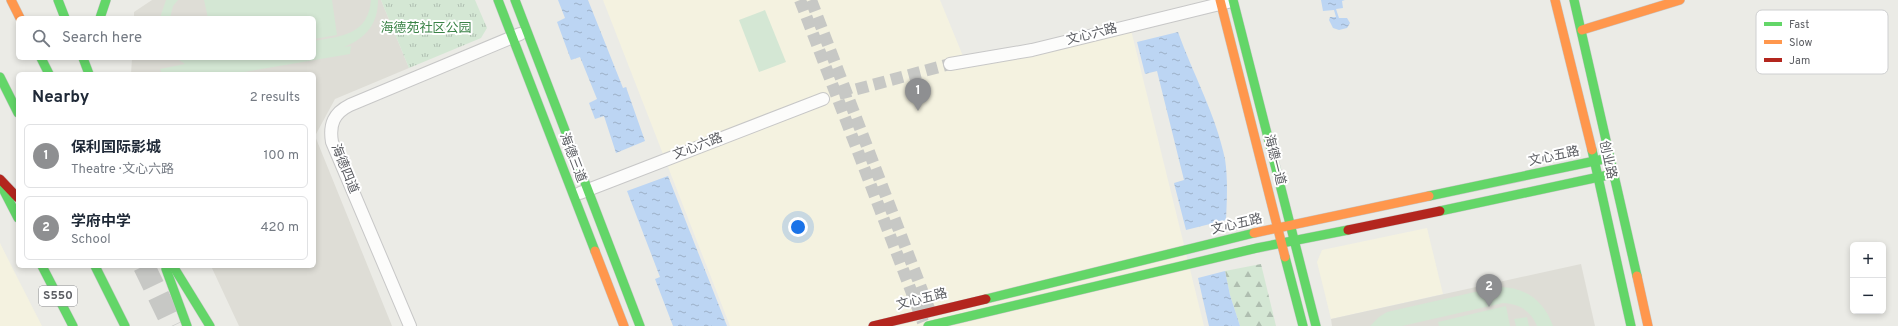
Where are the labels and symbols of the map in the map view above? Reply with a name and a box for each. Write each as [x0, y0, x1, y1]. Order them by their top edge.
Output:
legend [1756, 10, 1888, 74]
text: Fast [1789, 18, 1809, 32]
park label: 海德苑社区公园 [380, 20, 472, 37]
street label: 文心六路 [1065, 20, 1119, 49]
text: Slow [1789, 36, 1812, 50]
text: Jam [1789, 54, 1810, 68]
pin: 1 [905, 78, 931, 111]
street label: 文心六路 [670, 129, 725, 164]
street label: 海德三道 [555, 130, 590, 185]
street label: 海德一道 [1260, 133, 1289, 187]
street label: 创业路 [1595, 139, 1620, 181]
street label: 海德四道 [327, 142, 362, 196]
street label: 文心五路 [1527, 143, 1581, 170]
street label: 文心五路 [1210, 210, 1264, 239]
your location [788, 217, 808, 237]
pin: 2 [1476, 274, 1502, 307]
street label: 文心五路 [895, 285, 949, 314]
road number: S550 [39, 286, 77, 306]

